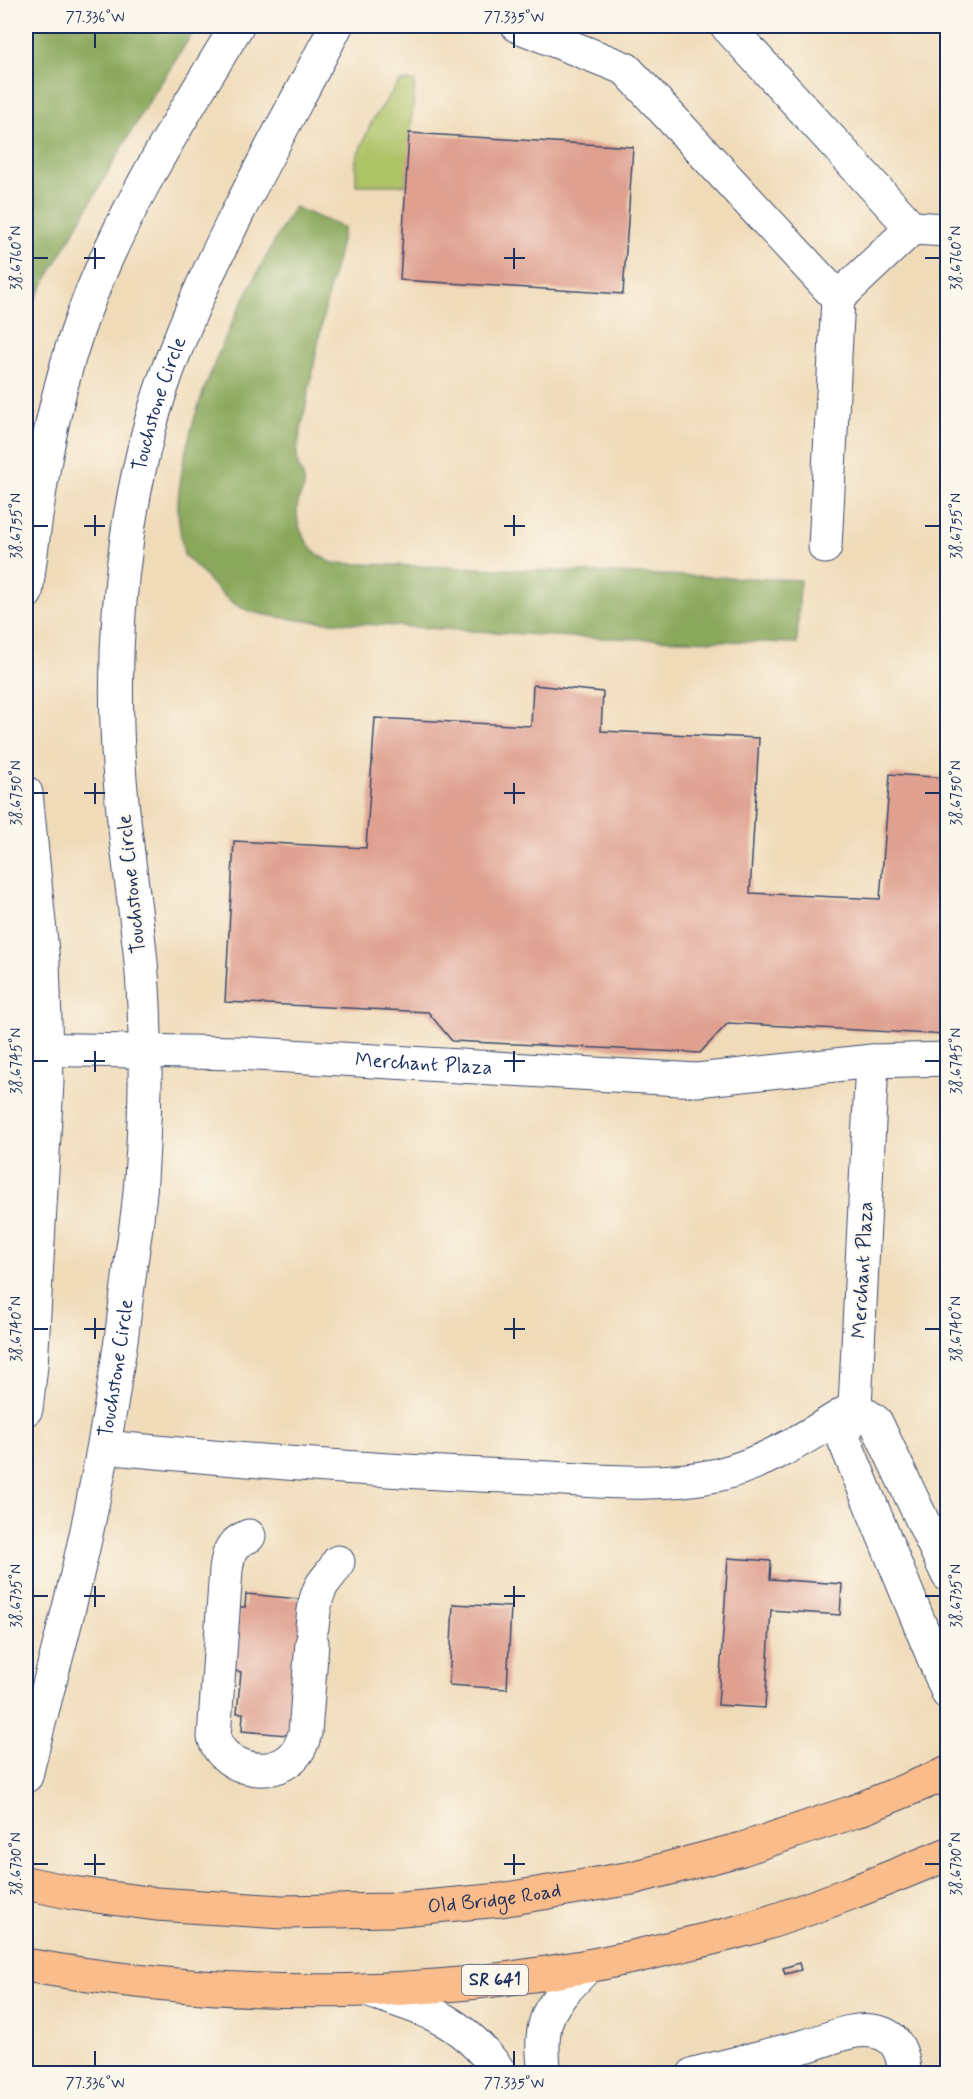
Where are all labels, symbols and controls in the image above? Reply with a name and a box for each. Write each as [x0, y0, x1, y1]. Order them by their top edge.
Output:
text: 77.336°W [65, 8, 125, 28]
text: 77.335°W [484, 8, 544, 28]
text: 38.6760°N [7, 226, 27, 290]
text: 38.6760°N [947, 226, 967, 290]
street label: Touchstone Circle [126, 332, 193, 474]
text: 38.6755°N [7, 493, 27, 559]
text: 38.6755°N [947, 493, 967, 559]
text: 38.6750°N [7, 760, 27, 826]
text: 38.6750°N [947, 760, 967, 826]
street label: Touchstone Circle [111, 813, 153, 955]
text: 38.6745°N [7, 1028, 27, 1094]
text: 38.6745°N [947, 1028, 967, 1094]
street label: Merchant Plaza [354, 1046, 493, 1081]
street label: Merchant Plaza [846, 1201, 880, 1339]
text: 38.6740°N [7, 1296, 27, 1362]
text: 38.6740°N [947, 1296, 967, 1362]
street label: Touchstone Circle [92, 1297, 140, 1439]
text: 38.6735°N [7, 1564, 27, 1628]
text: 38.6735°N [947, 1564, 967, 1628]
text: 38.6730°N [7, 1832, 27, 1896]
text: 38.6730°N [947, 1832, 967, 1896]
street label: Old Bridge Road [427, 1877, 563, 1920]
road number: SR 641 [462, 1965, 528, 1995]
text: 77.336°W [65, 2074, 125, 2094]
text: 77.335°W [484, 2074, 544, 2094]

